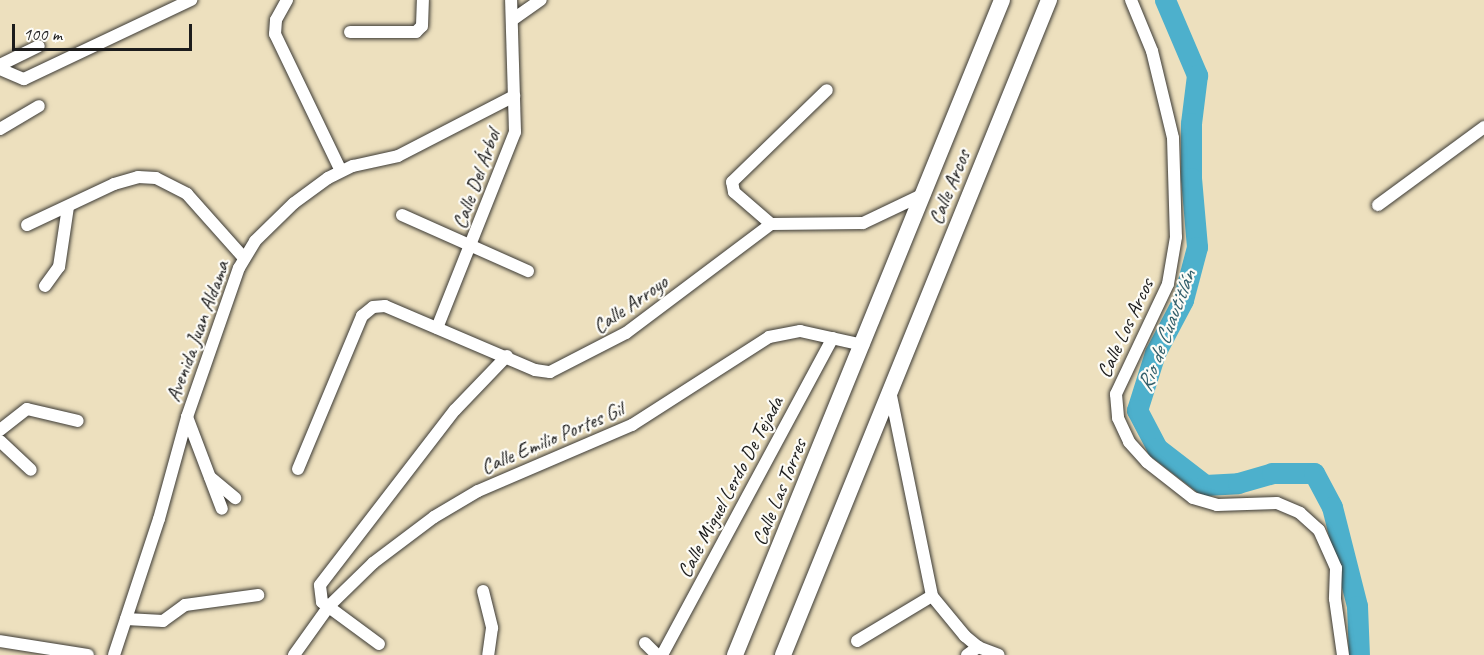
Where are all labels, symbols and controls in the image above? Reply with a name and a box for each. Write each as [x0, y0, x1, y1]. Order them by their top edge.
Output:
scale bar [15, 12, 195, 50]
text: 100 m [23, 23, 62, 45]
street label: Calle Del Árbol [446, 126, 506, 232]
street label: Calle Arcos [923, 146, 975, 228]
street label: Avenida Juan Aldama [160, 257, 234, 405]
water label: Rio de Cuautitlán [1132, 267, 1202, 395]
street label: Calle Arroyo [588, 269, 672, 339]
street label: Calle Los Arcos [1091, 274, 1159, 382]
street label: Calle Miguel Lerdo De Tejada [672, 393, 788, 581]
street label: Calle Emilio Portes Gil [477, 397, 627, 479]
street label: Calle Las Torres [746, 435, 812, 549]

